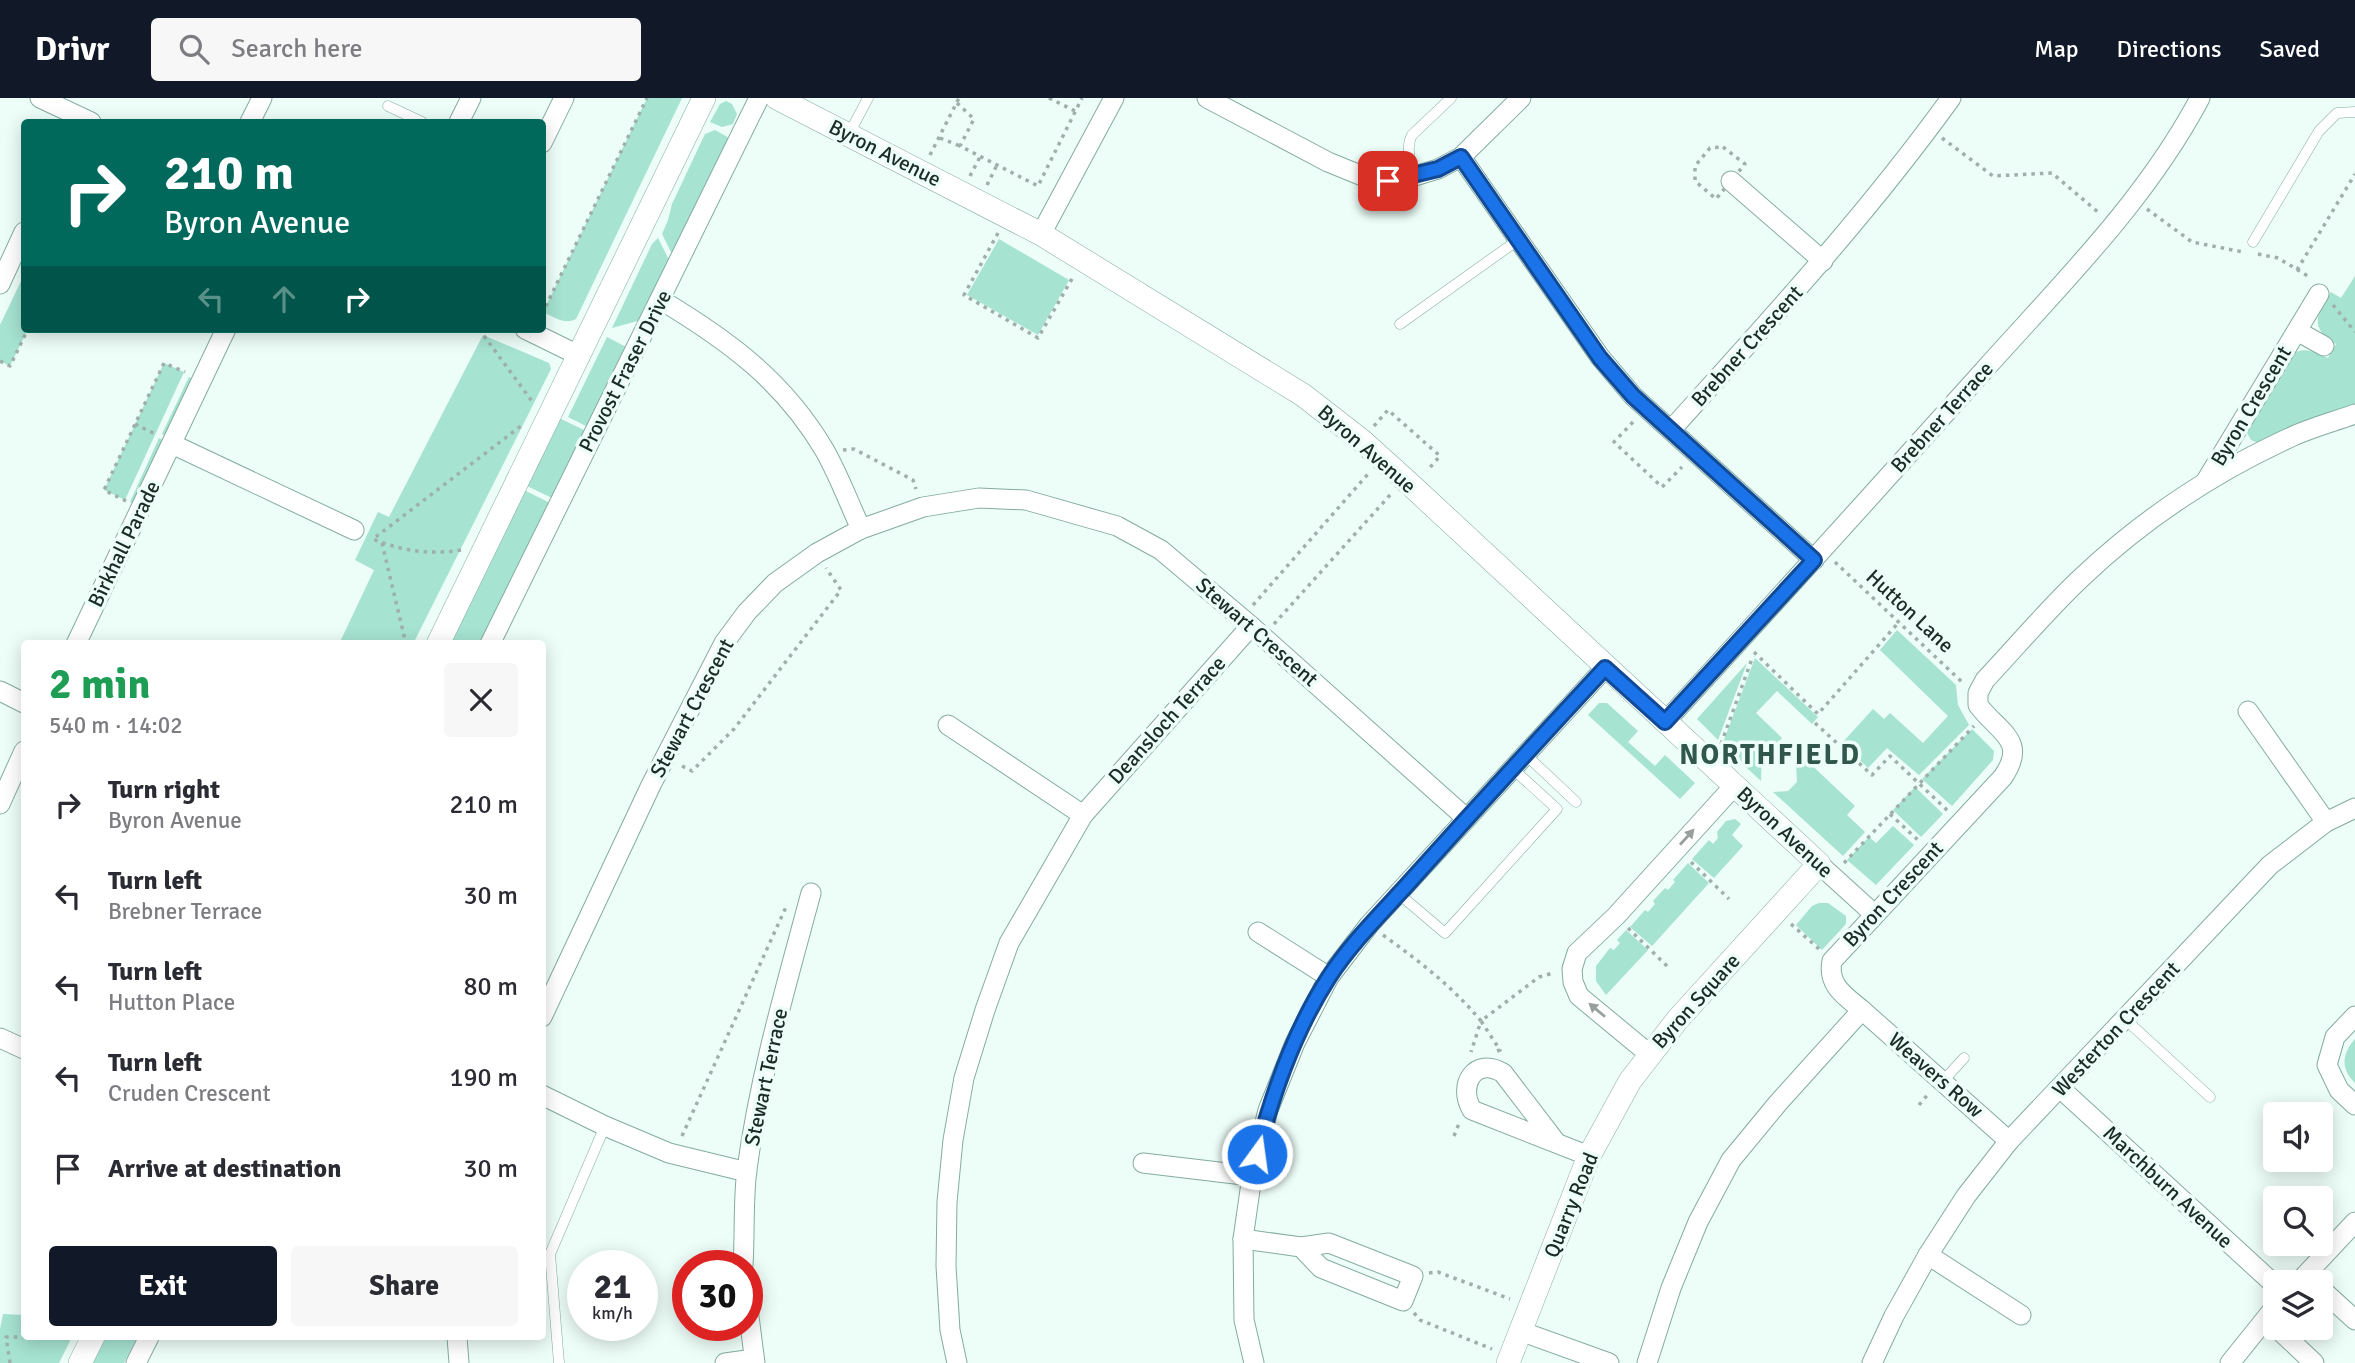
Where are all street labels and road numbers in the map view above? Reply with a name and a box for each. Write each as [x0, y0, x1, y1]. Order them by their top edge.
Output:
street label: Byron Avenue [825, 114, 945, 192]
street label: Brebner Crescent [1686, 280, 1808, 412]
street label: Provost Fraser Drive [573, 285, 677, 457]
street label: Byron Crescent [2205, 341, 2297, 471]
street label: Brebner Terrace [1885, 356, 1999, 478]
street label: Byron Avenue [1312, 399, 1422, 499]
street label: Birkhall Parade [82, 477, 166, 611]
street label: Hutton Lane [1861, 564, 1959, 658]
street label: Stewart Crescent [1190, 572, 1324, 692]
street label: Stewart Crescent [644, 634, 740, 782]
street label: Deansloch Terrace [1103, 651, 1231, 789]
street label: Byron Avenue [1731, 781, 1839, 883]
street label: Byron Crescent [1837, 836, 1949, 952]
street label: Byron Square [1646, 948, 1746, 1054]
street label: Westerton Crescent [2047, 956, 2185, 1102]
street label: Stewart Terrace [739, 1006, 793, 1148]
street label: Weavers Row [1883, 1027, 1989, 1123]
street label: Marchburn Avenue [2098, 1120, 2238, 1254]
street label: Quarry Road [1538, 1149, 1604, 1261]

